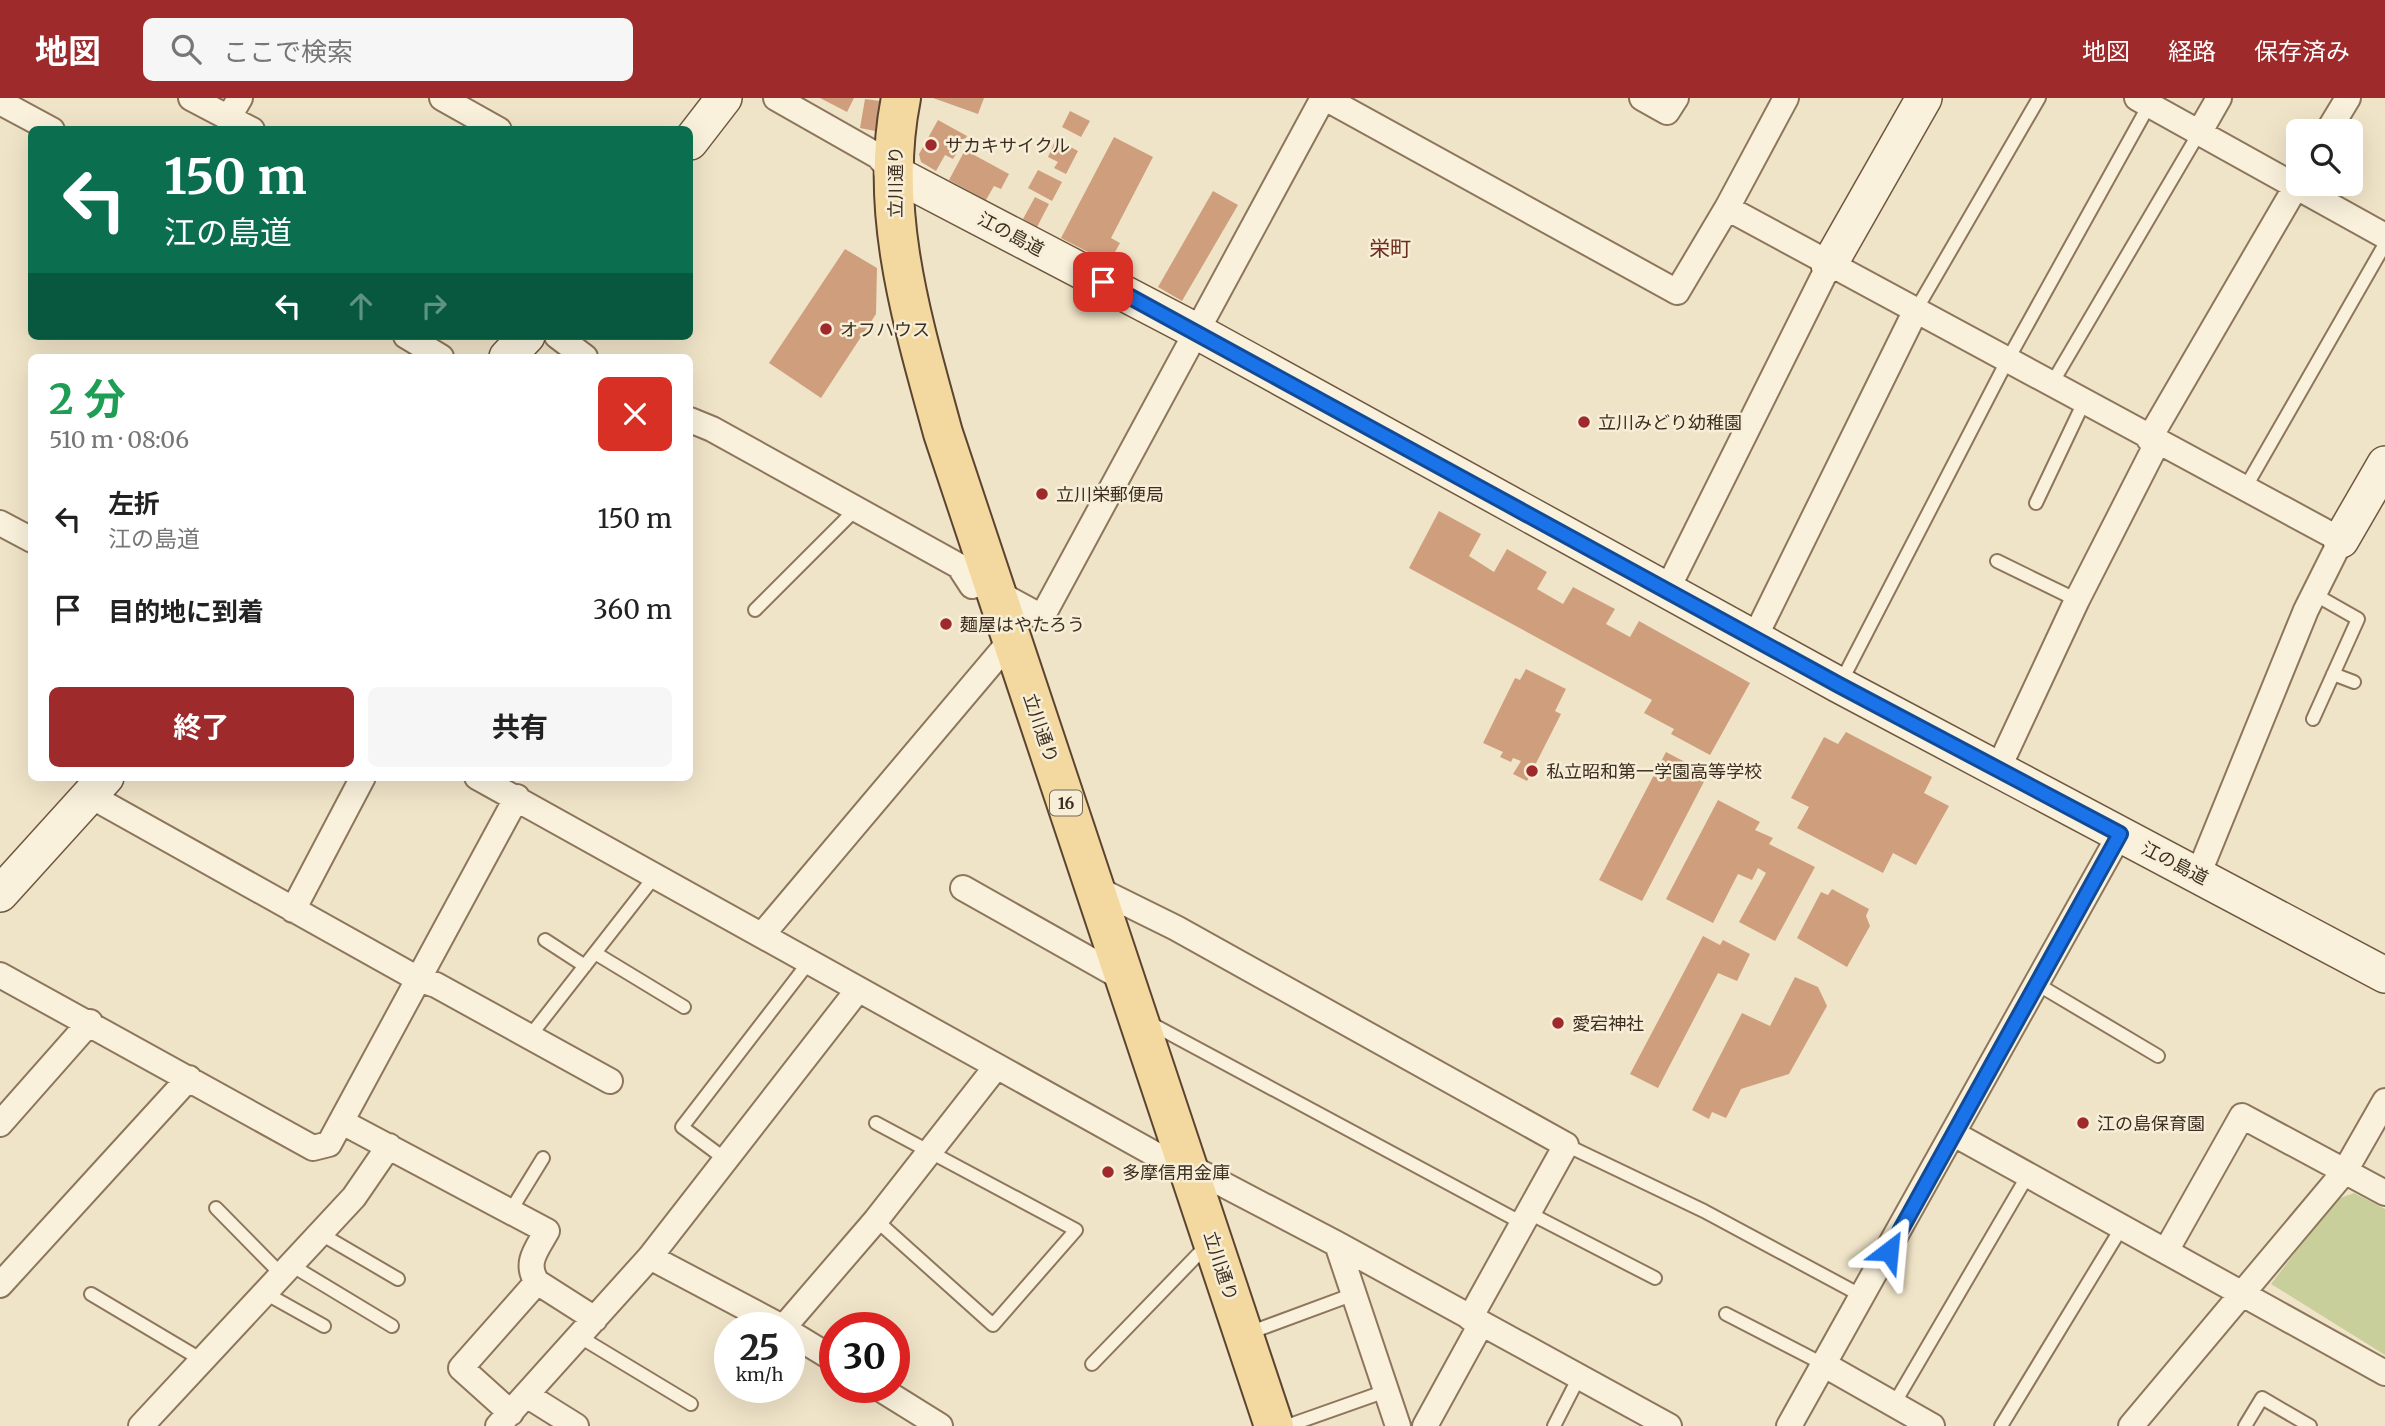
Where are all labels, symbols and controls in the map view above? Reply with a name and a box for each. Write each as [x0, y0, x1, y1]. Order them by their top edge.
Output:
search box [143, 18, 633, 81]
icon: search [167, 30, 205, 68]
text: 地図 [35, 31, 101, 72]
text: ここで検索 [223, 35, 353, 68]
text: 地図 [2082, 36, 2130, 67]
text: 経路 [2168, 36, 2216, 67]
text: 保存済み [2254, 36, 2350, 67]
map controls [2286, 119, 2363, 196]
button: search [2286, 119, 2363, 196]
place label: サカキサイクル [945, 134, 1070, 157]
marker: サカキサイクル [923, 137, 939, 153]
text: 150 m [164, 146, 307, 207]
street label: 立川通り [884, 146, 907, 218]
icon: left [49, 154, 140, 245]
street label: 江の島道 [974, 207, 1048, 261]
text: 江の島道 [164, 213, 292, 253]
district label: 栄町 [1369, 235, 1411, 262]
pin [1073, 252, 1133, 312]
icon: arrive [1084, 263, 1122, 301]
icon: left [269, 287, 307, 325]
icon: ahead [342, 287, 380, 325]
icon: right [415, 287, 453, 325]
place label: オフハウス [840, 318, 930, 341]
marker: オフハウス [818, 321, 834, 337]
text: 2 分 [49, 373, 126, 425]
button: close [598, 377, 672, 451]
place label: 立川みどり幼稚園 [1598, 411, 1742, 434]
marker: 立川みどり幼稚園 [1576, 414, 1592, 430]
text: 510 m · 08:06 [49, 425, 189, 454]
place label: 立川栄郵便局 [1056, 483, 1164, 506]
marker: 立川栄郵便局 [1034, 486, 1050, 502]
text: 左折 [108, 487, 160, 520]
icon: left [49, 500, 87, 538]
text: 150 m [598, 502, 672, 535]
text: 江の島道 [108, 524, 200, 553]
icon: arrive [49, 591, 87, 629]
text: 360 m [593, 593, 672, 626]
text: 目的地に到着 [108, 595, 264, 628]
place label: 麺屋はやたろう [960, 613, 1085, 636]
marker: 麺屋はやたろう [938, 616, 954, 632]
button: 終了 [49, 687, 354, 767]
button: 共有 [368, 687, 672, 767]
street label: 立川通り [1018, 690, 1064, 766]
place label: 私立昭和第一学園高等学校 [1546, 760, 1762, 783]
marker: 私立昭和第一学園高等学校 [1524, 763, 1540, 779]
road number: 16 [1050, 790, 1082, 816]
street label: 江の島道 [2138, 836, 2212, 890]
place label: 愛宕神社 [1572, 1012, 1644, 1035]
marker: 愛宕神社 [1550, 1015, 1566, 1031]
place label: 江の島保育園 [2097, 1112, 2205, 1135]
marker: 江の島保育園 [2075, 1115, 2091, 1131]
place label: 多摩信用金庫 [1122, 1161, 1230, 1184]
marker: 多摩信用金庫 [1100, 1164, 1116, 1180]
position arrow [1852, 1214, 1926, 1288]
street label: 立川通り [1199, 1228, 1243, 1304]
speed limit sign: 30 [819, 1312, 910, 1403]
text: 25 [739, 1326, 780, 1370]
text: km/h [736, 1363, 783, 1386]

